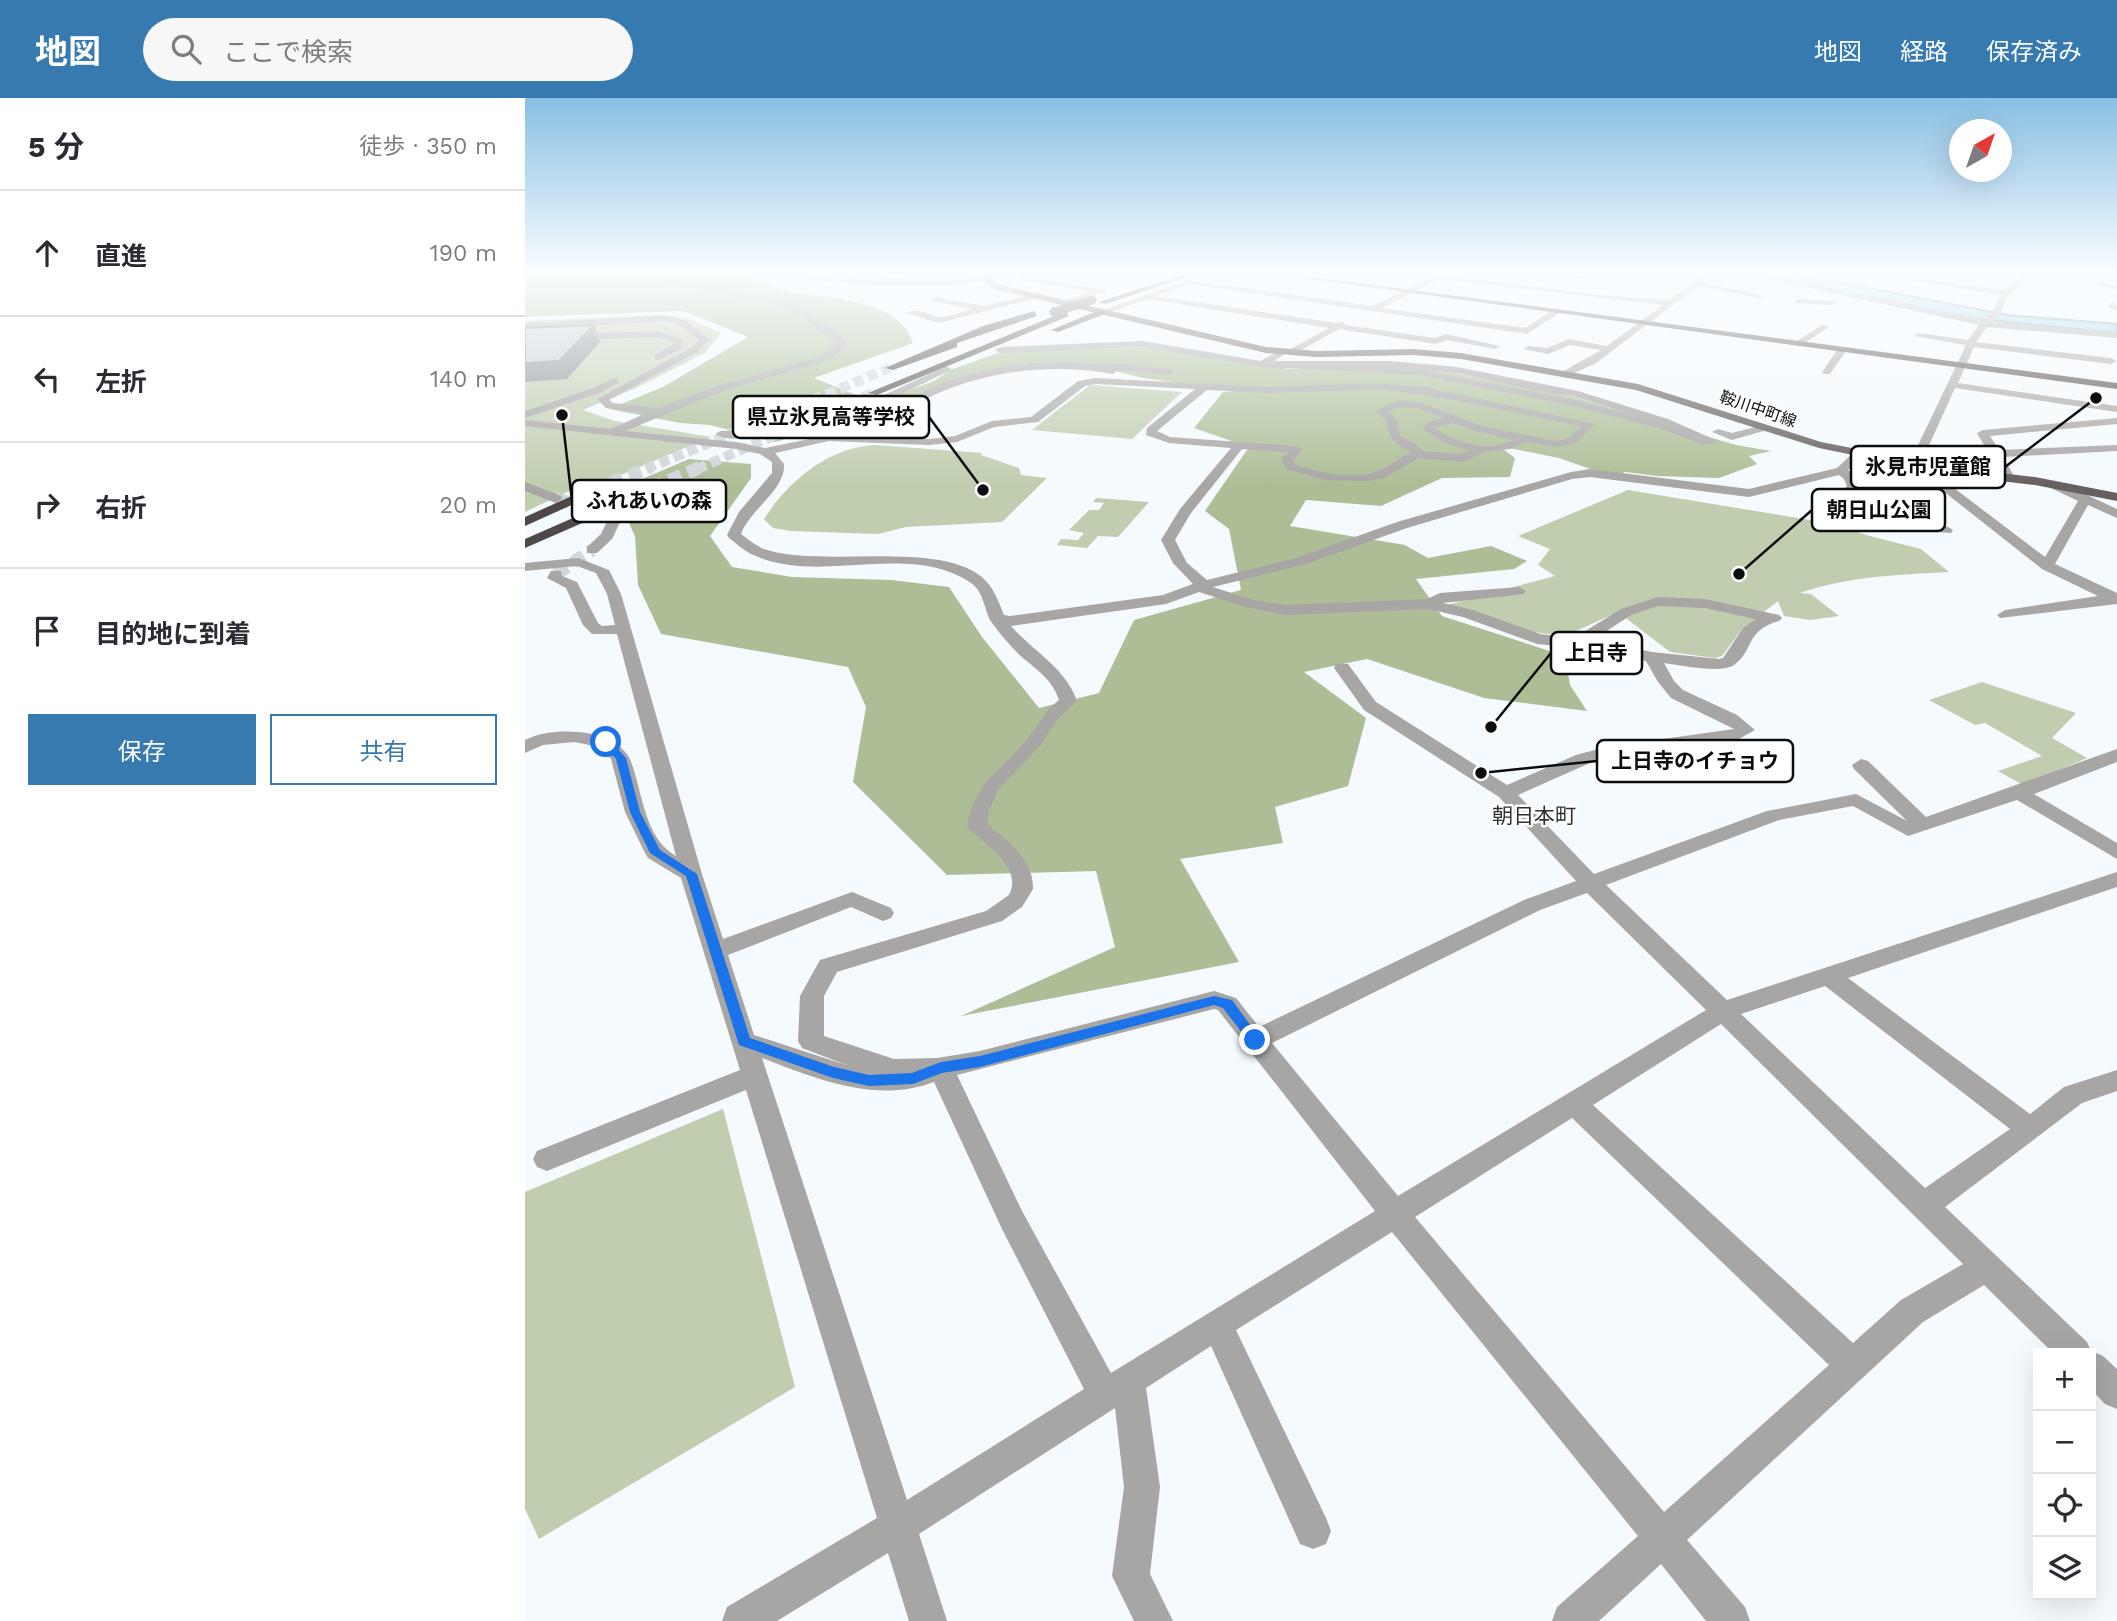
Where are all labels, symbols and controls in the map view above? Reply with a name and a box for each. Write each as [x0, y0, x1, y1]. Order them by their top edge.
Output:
search box [143, 18, 633, 81]
icon: search [167, 30, 205, 68]
text: 地図 [35, 32, 101, 71]
text: ここで検索 [223, 37, 353, 67]
text: 地図 [1814, 38, 1862, 66]
text: 経路 [1900, 38, 1948, 66]
text: 保存済み [1986, 38, 2082, 66]
north arrow [1949, 119, 2012, 182]
text: 5 分 [28, 129, 84, 164]
text: 徒歩 · 350 m [359, 133, 497, 160]
icon: ahead [28, 234, 66, 272]
text: 190 m [430, 240, 497, 267]
text: 直進 [95, 241, 147, 271]
icon: left [28, 360, 66, 398]
text: 140 m [430, 366, 497, 393]
text: 左折 [95, 367, 147, 397]
street label: 鞍川中町線 [1717, 387, 1799, 431]
callout: 県立氷見高等学校 [733, 396, 929, 438]
text: 県立氷見高等学校 [747, 404, 915, 429]
callout: 氷見市児童館 [1851, 446, 2005, 488]
text: 氷見市児童館 [1865, 454, 1991, 479]
callout: ふれあいの森 [572, 480, 726, 522]
icon: right [28, 486, 66, 524]
text: ふれあいの森 [586, 488, 712, 513]
callout: 朝日山公園 [1812, 489, 1945, 531]
text: 20 m [440, 492, 497, 519]
text: 右折 [95, 493, 147, 523]
text: 朝日山公園 [1827, 497, 1932, 522]
icon: arrive [28, 612, 66, 650]
text: 目的地に到着 [95, 619, 251, 649]
callout: 上日寺 [1551, 632, 1642, 674]
text: 上日寺 [1565, 640, 1628, 665]
button: 保存 [28, 714, 256, 785]
button: 共有 [270, 714, 497, 785]
route start [590, 726, 621, 757]
callout: 上日寺のイチョウ [1597, 740, 1793, 782]
text: 上日寺のイチョウ [1611, 748, 1779, 773]
district label: 朝日本町 [1492, 803, 1576, 828]
route end [1239, 1024, 1270, 1055]
map controls [2033, 1348, 2096, 1600]
button: + [2033, 1348, 2096, 1411]
button: − [2033, 1411, 2096, 1474]
button: locate [2033, 1474, 2096, 1537]
button: layers [2033, 1537, 2096, 1600]

